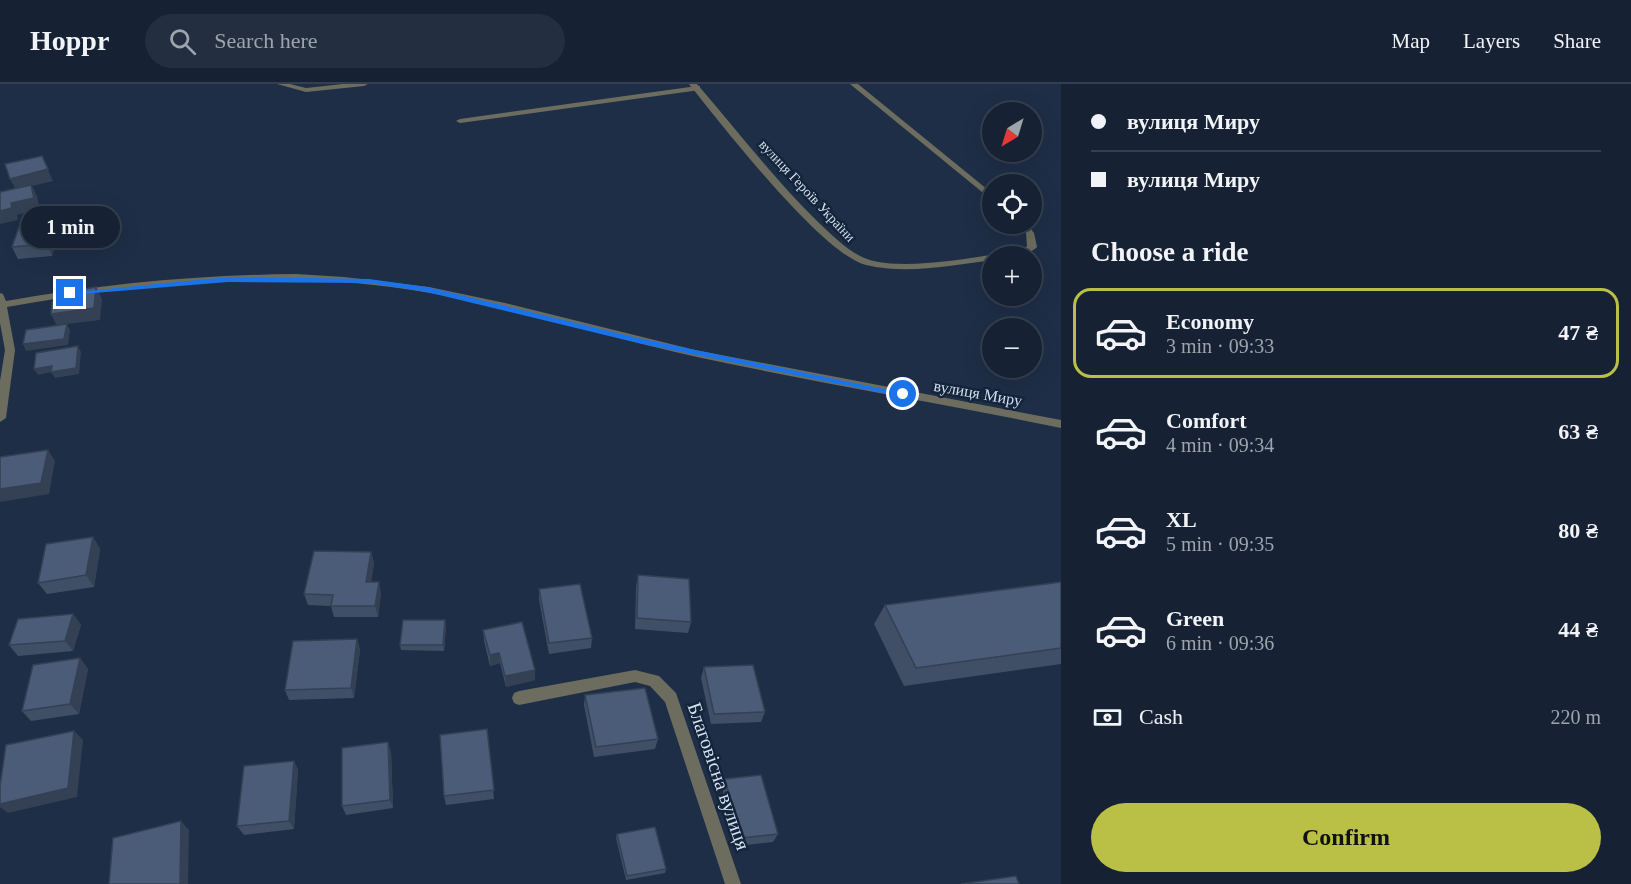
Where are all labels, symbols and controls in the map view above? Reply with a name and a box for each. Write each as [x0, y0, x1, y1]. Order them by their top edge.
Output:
search box [145, 14, 565, 68]
text: Hoppr [30, 25, 109, 56]
icon: search [166, 25, 199, 58]
text: Search here [214, 28, 318, 53]
text: Map [1392, 29, 1430, 53]
text: Layers [1463, 29, 1520, 53]
text: Share [1553, 29, 1601, 53]
north arrow [982, 102, 1042, 162]
map controls [982, 102, 1042, 378]
text: вулиця Миру [1127, 109, 1260, 134]
street label: вулиця Героїв України [756, 137, 858, 245]
text: вулиця Миру [1127, 167, 1260, 192]
button: locate [982, 174, 1042, 234]
callout: 1 min [20, 206, 119, 248]
text: 1 min [46, 216, 95, 238]
text: Choose a ride [1091, 237, 1249, 267]
button: + [982, 246, 1042, 306]
route end [56, 279, 83, 306]
icon: car [1094, 306, 1148, 360]
text: Economy [1166, 309, 1254, 334]
button: − [982, 318, 1042, 378]
text: 47 ₴ [1558, 320, 1598, 345]
text: 3 min · 09:33 [1166, 335, 1274, 357]
street label: вулиця Миру [932, 377, 1023, 410]
route start [889, 380, 916, 407]
icon: car [1094, 405, 1148, 459]
text: Comfort [1166, 408, 1247, 433]
text: 63 ₴ [1558, 419, 1598, 444]
text: 4 min · 09:34 [1166, 434, 1274, 456]
icon: car [1094, 504, 1148, 558]
text: XL [1166, 507, 1197, 532]
text: 80 ₴ [1558, 518, 1598, 543]
text: 5 min · 09:35 [1166, 533, 1274, 555]
icon: car [1094, 603, 1148, 657]
text: Green [1166, 606, 1224, 631]
text: 44 ₴ [1558, 617, 1598, 642]
text: 6 min · 09:36 [1166, 632, 1274, 654]
street label: Благовісна вулиця [682, 699, 755, 853]
icon: cash [1091, 701, 1124, 734]
text: Cash [1139, 704, 1183, 729]
text: 220 m [1550, 706, 1601, 728]
button: Confirm [1091, 803, 1601, 872]

